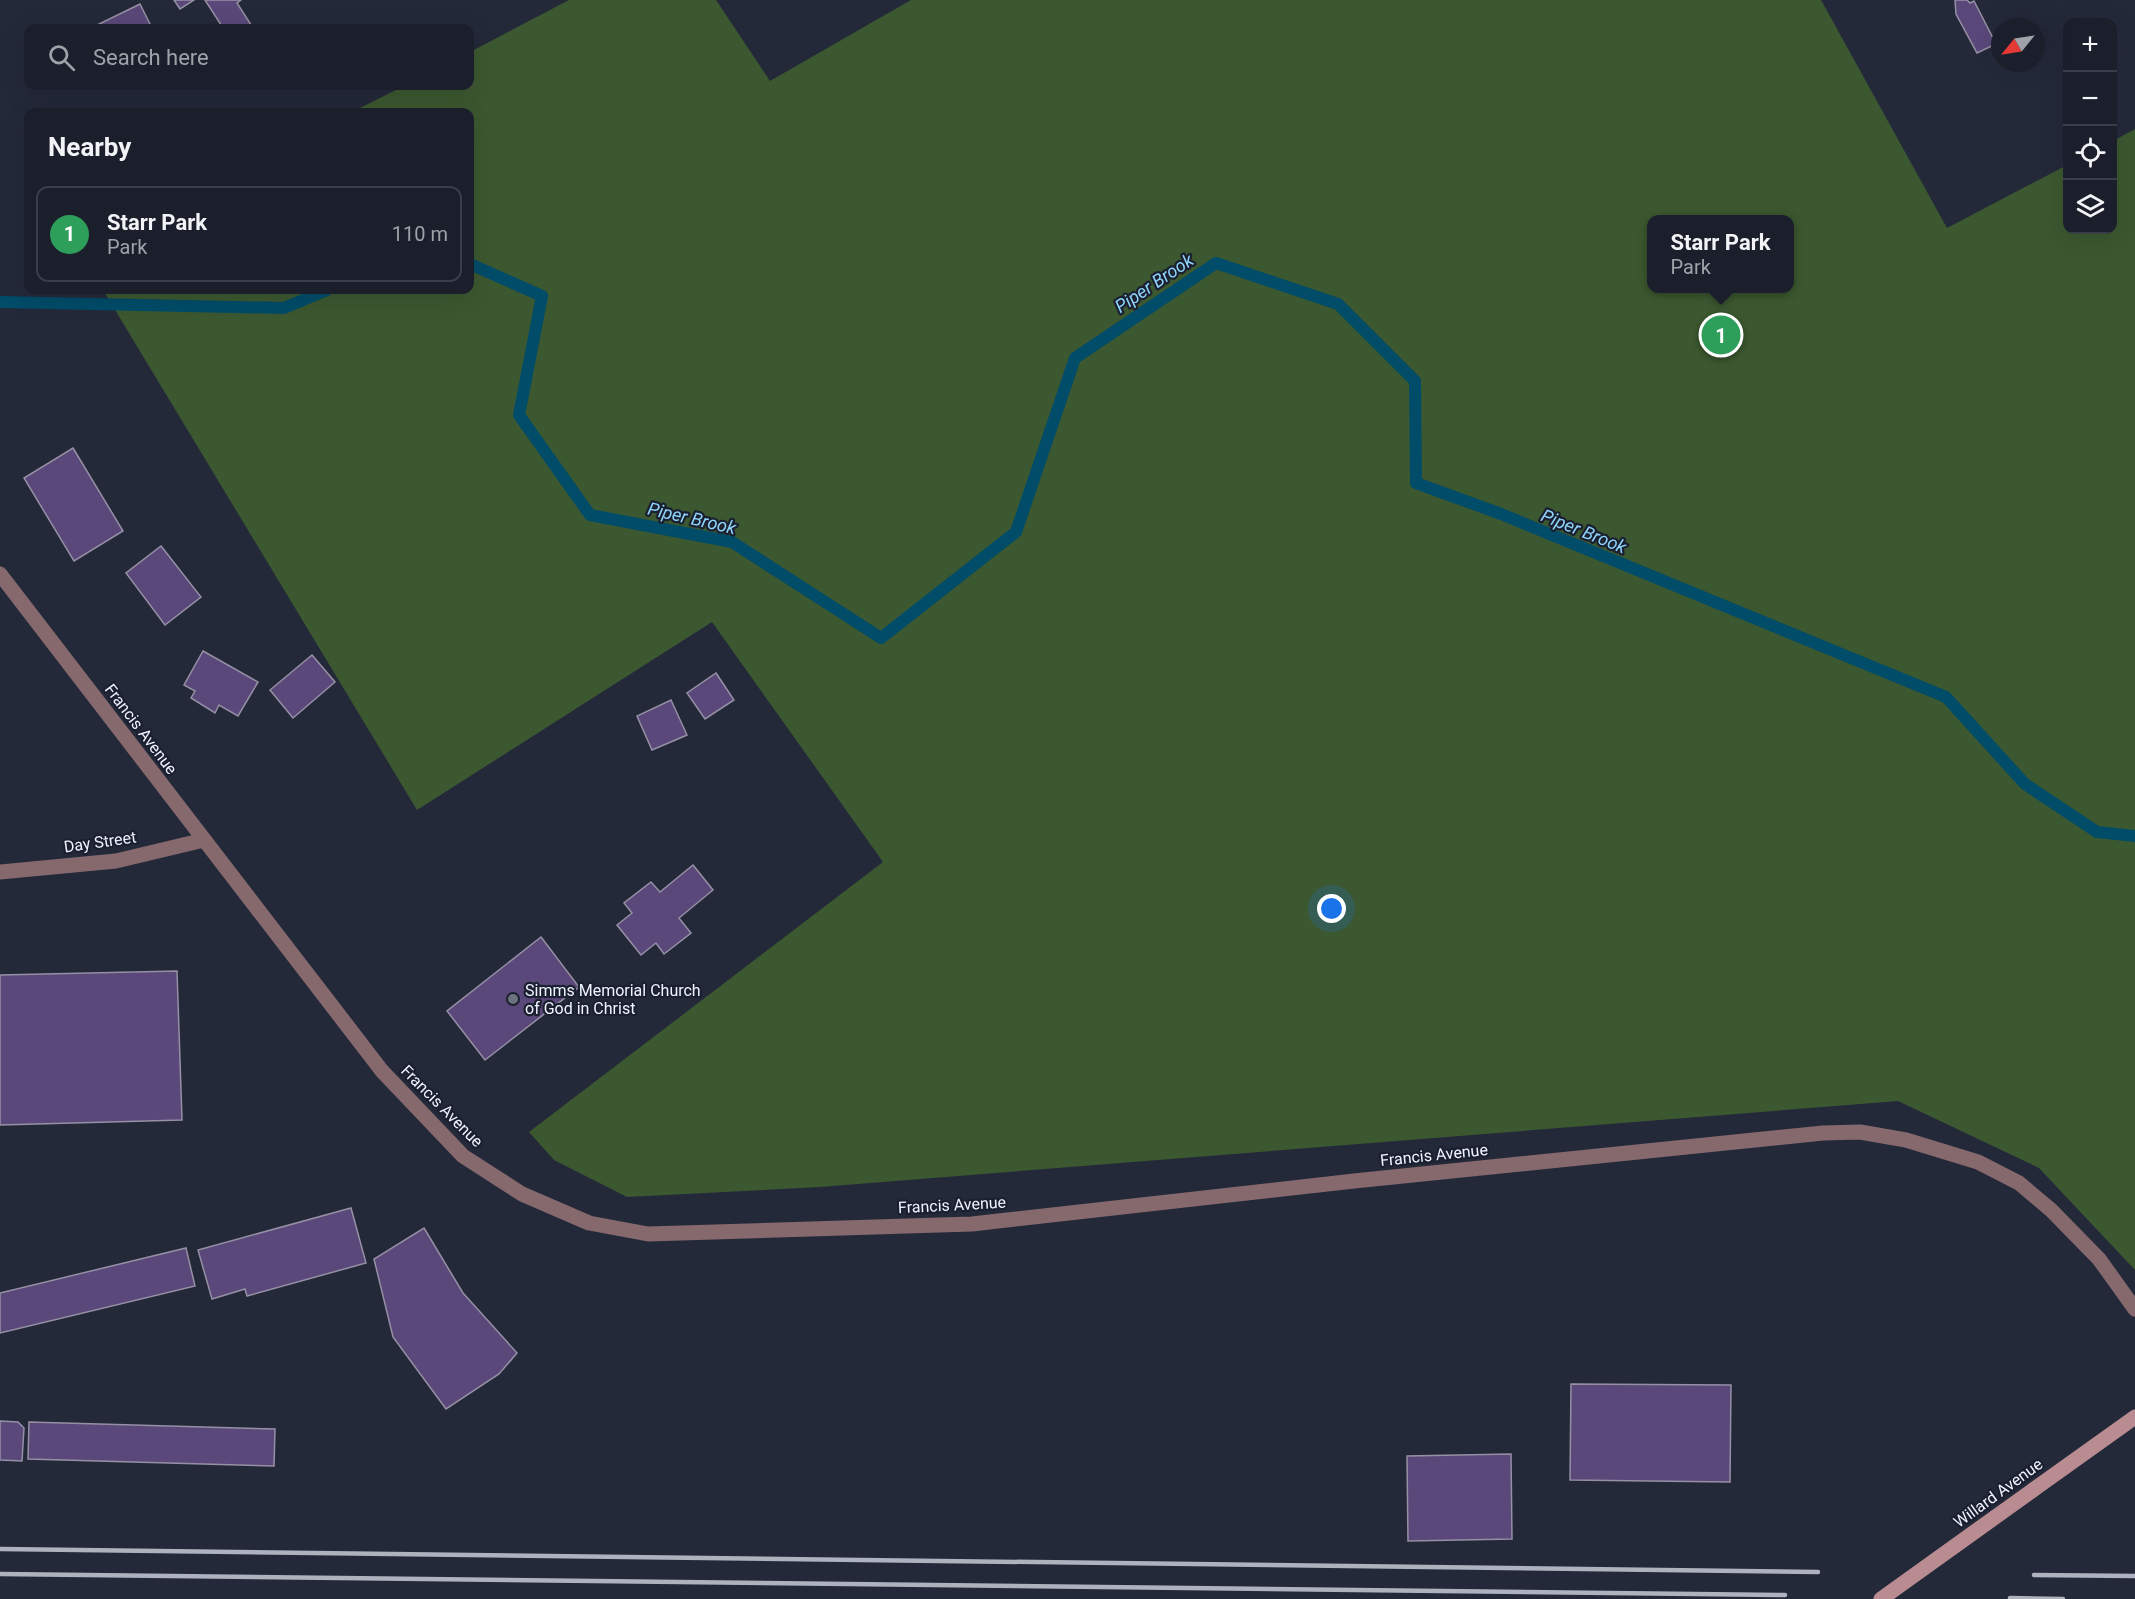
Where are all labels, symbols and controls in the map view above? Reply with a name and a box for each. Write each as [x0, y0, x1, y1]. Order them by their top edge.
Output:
north arrow [1991, 18, 2045, 72]
map controls [2063, 18, 2117, 234]
button: + [2063, 18, 2117, 72]
search box [24, 24, 474, 90]
icon: search [45, 41, 78, 74]
text: Search here [93, 45, 209, 70]
button: − [2063, 72, 2117, 126]
button: locate [2063, 126, 2117, 180]
text: Nearby [48, 132, 131, 162]
button: layers [2063, 180, 2117, 234]
text: Starr Park [107, 210, 207, 235]
popup [1647, 215, 1794, 293]
text: 1 [64, 222, 75, 246]
text: 110 m [392, 222, 448, 246]
text: Starr Park [1671, 230, 1771, 255]
text: Park [107, 235, 147, 259]
water label: Piper Brook [1111, 248, 1198, 317]
text: Park [1671, 255, 1711, 279]
pin: 1 [1702, 312, 1740, 358]
water label: Piper Brook [646, 498, 739, 539]
water label: Piper Brook [1538, 504, 1631, 558]
street label: Francis Avenue [101, 680, 181, 778]
street label: Day Street [63, 828, 137, 856]
your location [1317, 894, 1346, 923]
place label: Simms Memorial Church of God in Christ [525, 981, 701, 1018]
marker: Simms Memorial Church of God in Christ [506, 992, 520, 1006]
street label: Francis Avenue [397, 1061, 487, 1151]
street label: Francis Avenue [1379, 1140, 1489, 1170]
street label: Francis Avenue [898, 1193, 1006, 1217]
street label: Willard Avenue [1950, 1454, 2046, 1532]

